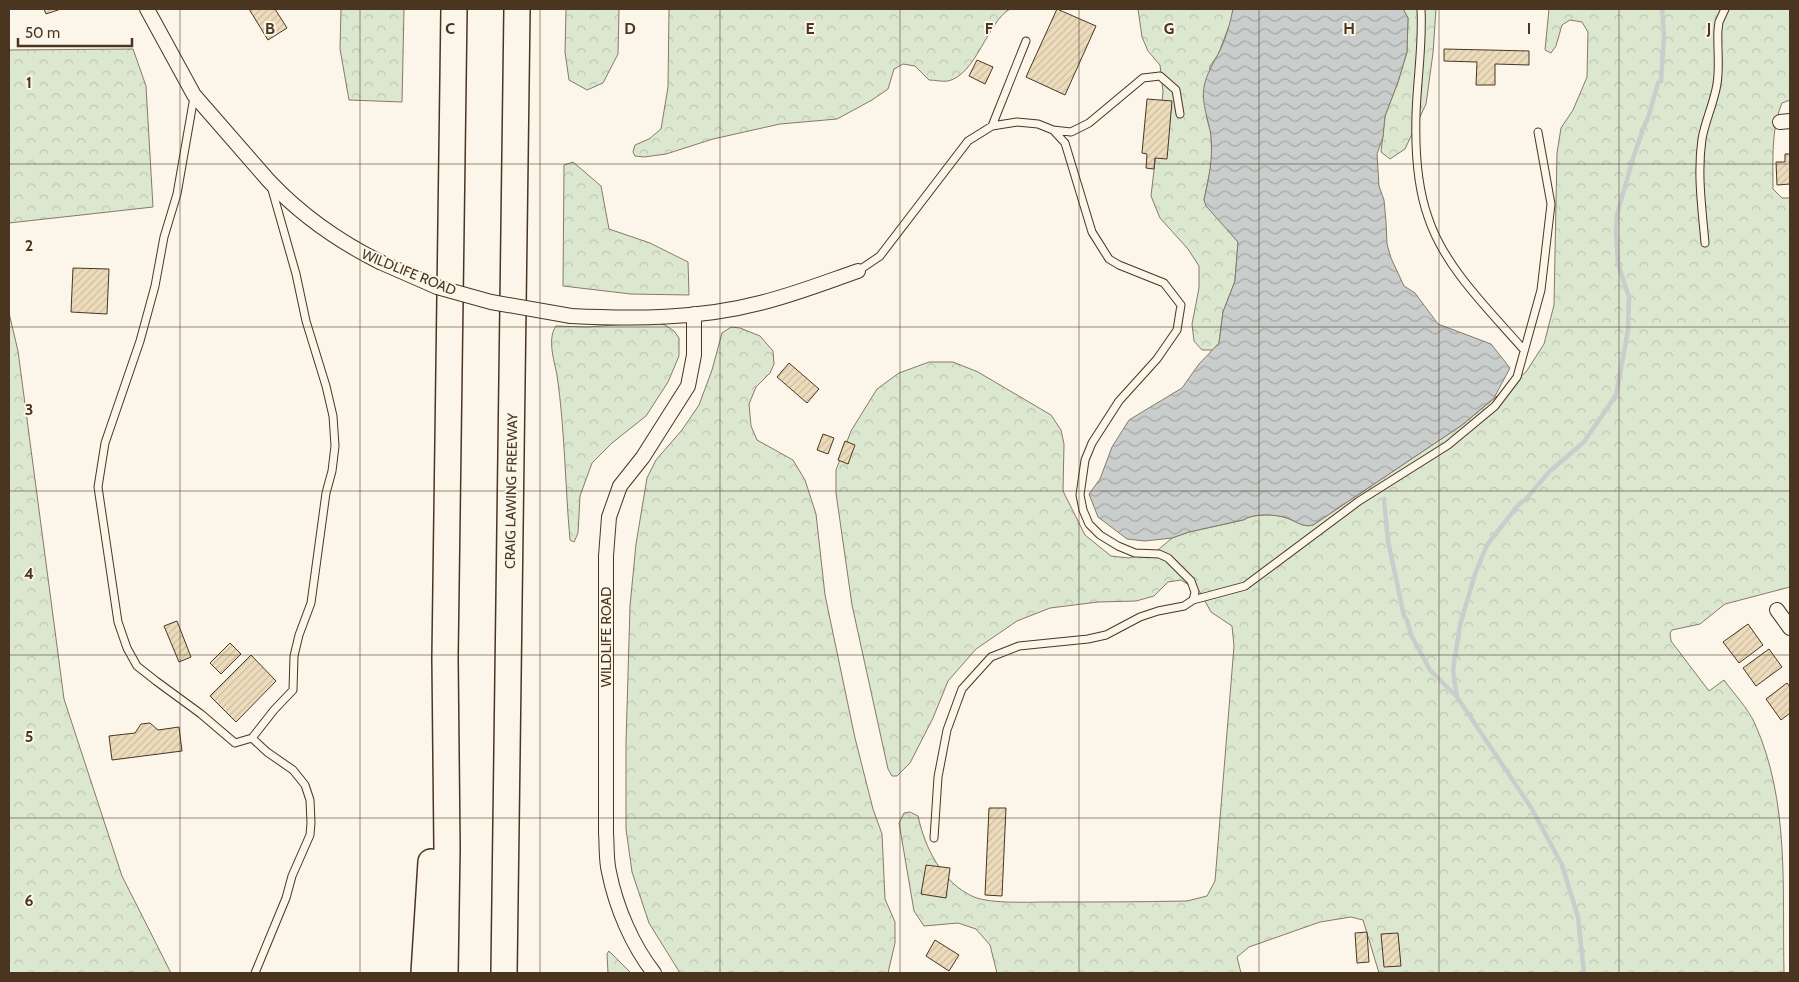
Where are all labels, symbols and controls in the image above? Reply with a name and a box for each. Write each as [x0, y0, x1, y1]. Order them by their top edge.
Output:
scale bar [18, 15, 131, 47]
text: B [265, 19, 275, 38]
text: C [445, 19, 455, 38]
text: D [624, 19, 636, 38]
text: E [805, 19, 815, 38]
text: F [985, 19, 994, 38]
text: G [1164, 19, 1174, 38]
text: H [1343, 19, 1355, 38]
text: I [1527, 19, 1531, 38]
text: J [1706, 19, 1711, 38]
text: 50 m [25, 24, 60, 42]
text: 1 [26, 73, 32, 92]
text: 2 [25, 236, 33, 255]
street label: WILDLIFE ROAD [359, 245, 459, 299]
text: 3 [25, 400, 33, 419]
street label: CRAIG LAWING FREEWAY [501, 412, 521, 569]
text: 4 [24, 564, 34, 583]
street label: WILDLIFE ROAD [597, 587, 615, 687]
text: 5 [25, 727, 33, 746]
text: 6 [25, 891, 34, 910]

